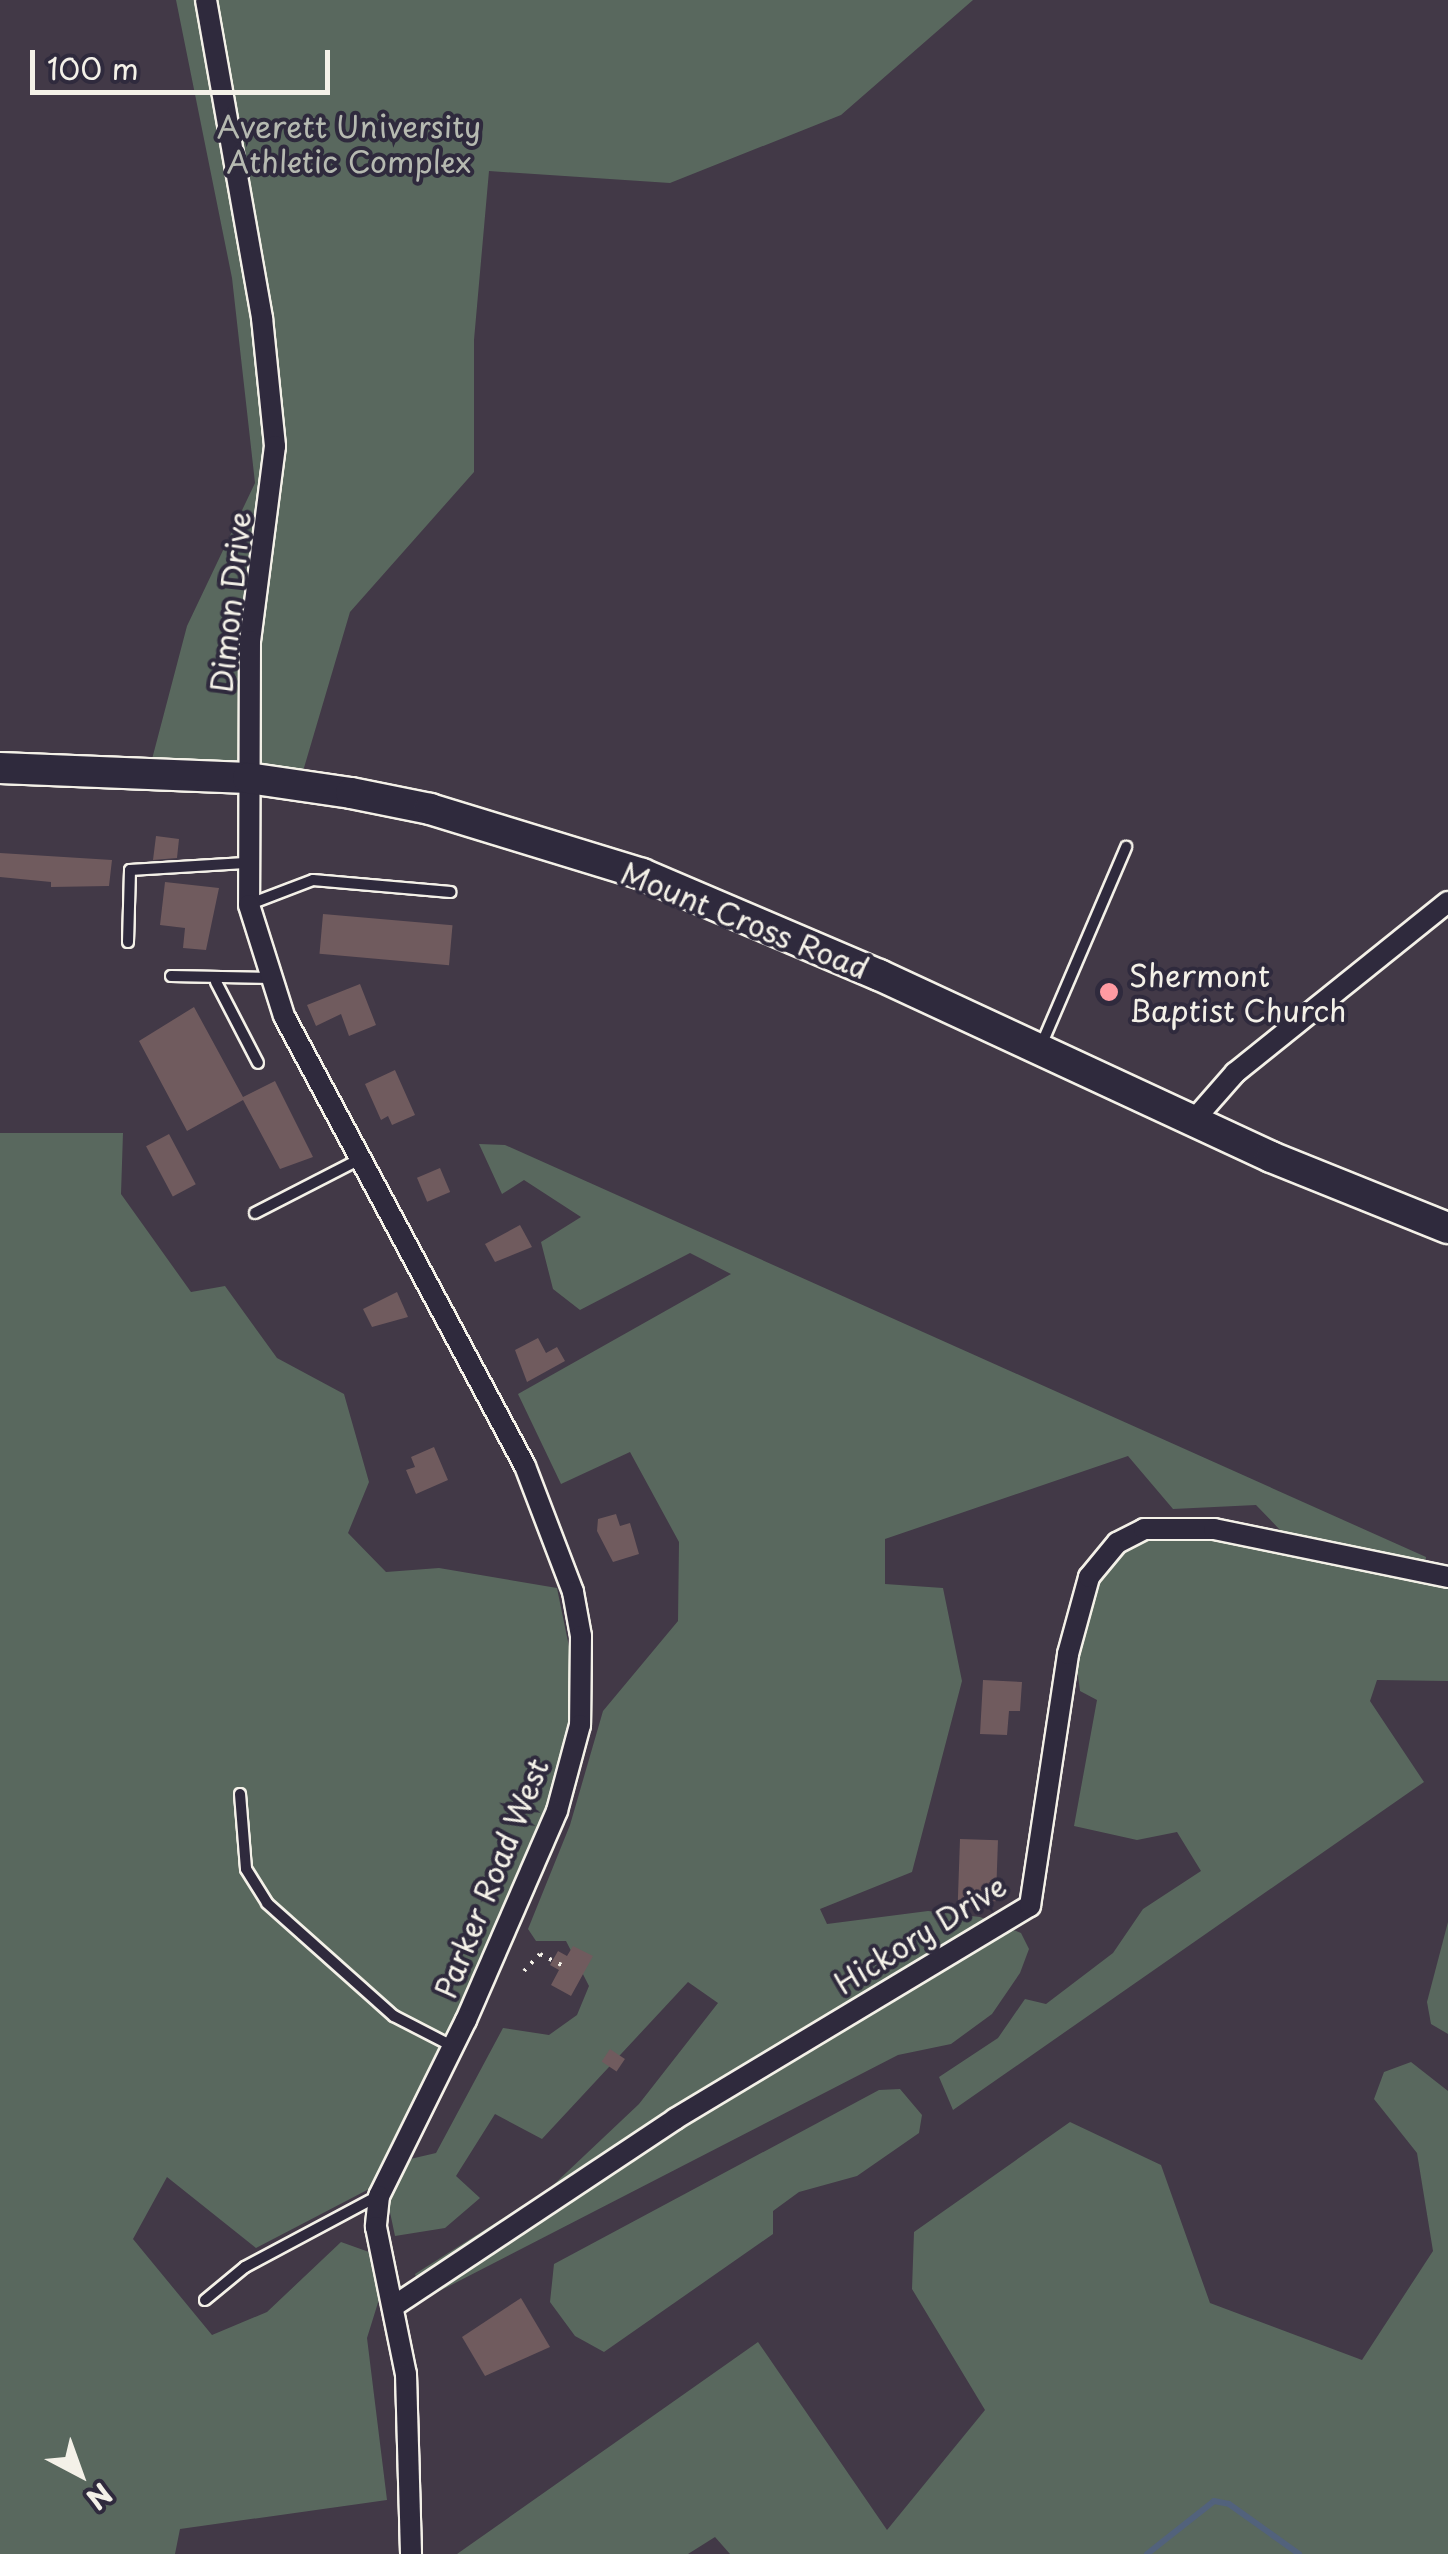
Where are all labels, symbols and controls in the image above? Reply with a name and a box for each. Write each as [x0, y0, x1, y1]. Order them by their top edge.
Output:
scale bar [35, 30, 335, 92]
text: 100 m [47, 45, 139, 90]
park label: Averett University Athletic Complex [217, 108, 481, 178]
street label: Dimon Drive [203, 511, 257, 693]
street label: Mount Cross Road [616, 854, 874, 986]
place label: Shermont Baptist Church [1129, 957, 1348, 1028]
marker: Shermont Baptist Church [1098, 981, 1120, 1003]
street label: Parker Road West [426, 1752, 556, 2004]
street label: Hickory Drive [827, 1866, 1013, 2002]
north arrow [30, 2424, 130, 2524]
text: N [78, 2474, 122, 2521]

